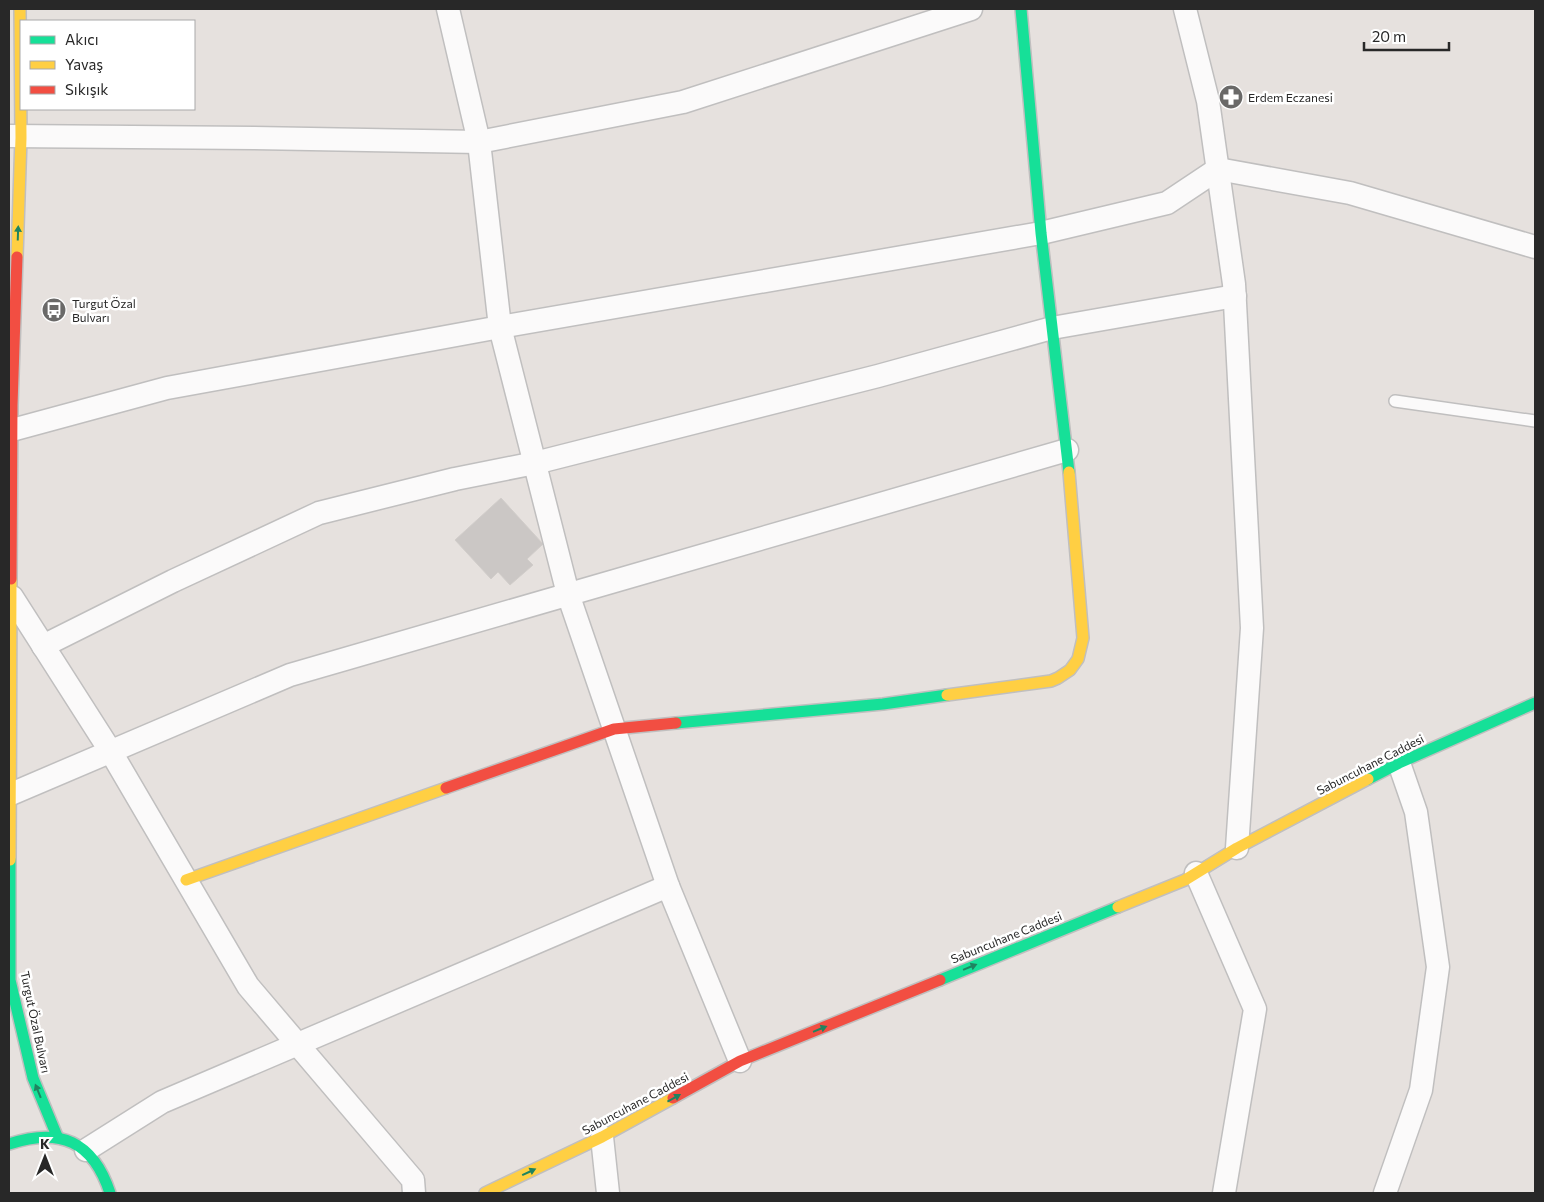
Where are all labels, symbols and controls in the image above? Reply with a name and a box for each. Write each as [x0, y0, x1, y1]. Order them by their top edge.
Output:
legend [20, 20, 195, 110]
scale bar [1364, 20, 1449, 52]
text: 20 m [1372, 27, 1406, 45]
text: Akıcı [65, 30, 99, 48]
text: Yavaş [65, 55, 103, 73]
text: Sıkışık [65, 80, 108, 98]
pharmacy icon: Erdem Eczanesi [1218, 84, 1244, 110]
place label: Erdem Eczanesi [1248, 90, 1333, 104]
one-way arrow [14, 224, 22, 240]
place label: Turgut Özal Bulvarı [72, 296, 136, 324]
bus stop icon: Turgut Özal Bulvarı [41, 297, 67, 323]
street label: Sabuncuhane Caddesi [1314, 731, 1426, 797]
street label: Sabuncuhane Caddesi [948, 908, 1064, 966]
one-way arrow [963, 962, 977, 970]
street label: Turgut Özal Bulvarı [18, 970, 54, 1074]
one-way arrow [813, 1024, 827, 1032]
street label: Sabuncuhane Caddesi [579, 1069, 691, 1137]
one-way arrow [34, 1084, 42, 1098]
one-way arrow [666, 1094, 681, 1102]
north arrow [20, 1132, 70, 1182]
text: K [40, 1135, 50, 1152]
one-way arrow [522, 1168, 536, 1176]

